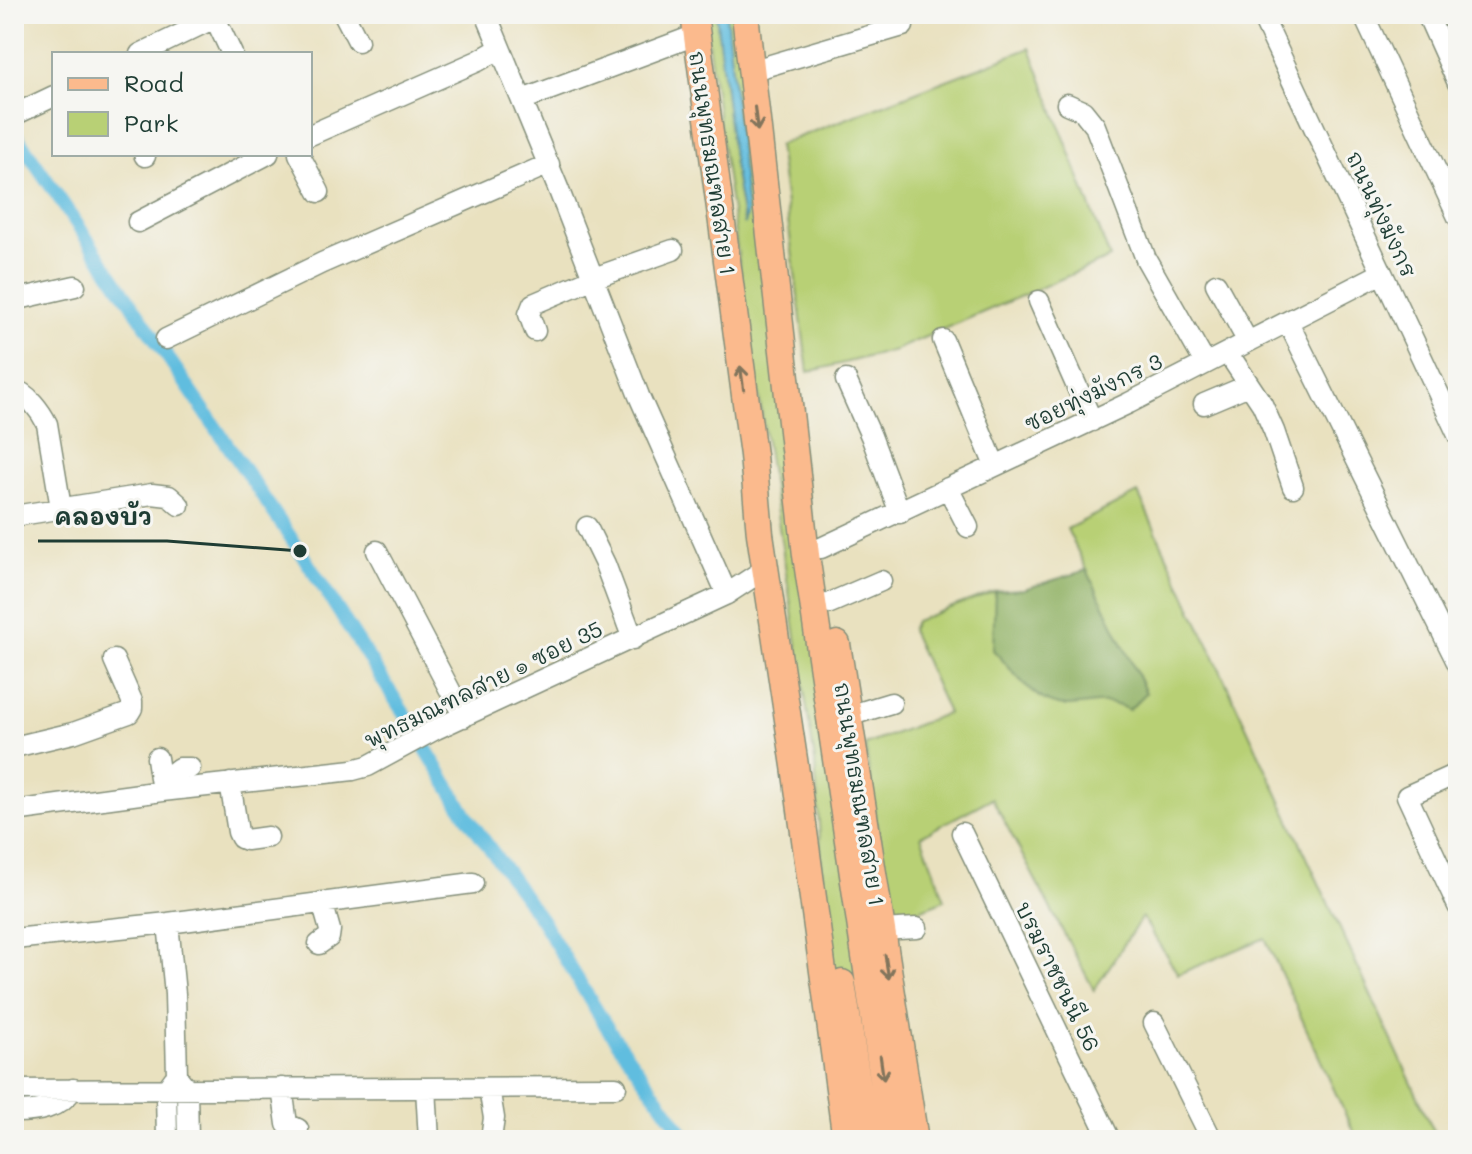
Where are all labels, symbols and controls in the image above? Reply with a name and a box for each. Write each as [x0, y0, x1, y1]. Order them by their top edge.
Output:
street label: ถนนพุทธมณฑลสาย 1 [680, 49, 743, 277]
legend [52, 52, 312, 156]
text: Road [124, 67, 184, 98]
one-way arrow [749, 106, 764, 132]
text: Park [124, 107, 178, 138]
street label: ถนนทุ่งมังกร [1337, 146, 1424, 283]
street label: ซอยทุ่งมังกร 3 [1019, 346, 1168, 441]
one-way arrow [734, 365, 749, 391]
callout: คลองบัว [38, 493, 167, 541]
text: คลองบัว [54, 500, 152, 531]
street label: พุทธมณฑลสาย ๑ ซอย 35 [359, 614, 608, 757]
street label: ถนนพุทธมณฑลสาย 1 [825, 680, 892, 908]
street label: บรมราชชนนี 56 [1009, 896, 1107, 1056]
one-way arrow [880, 954, 895, 979]
one-way arrow [875, 1055, 890, 1080]

